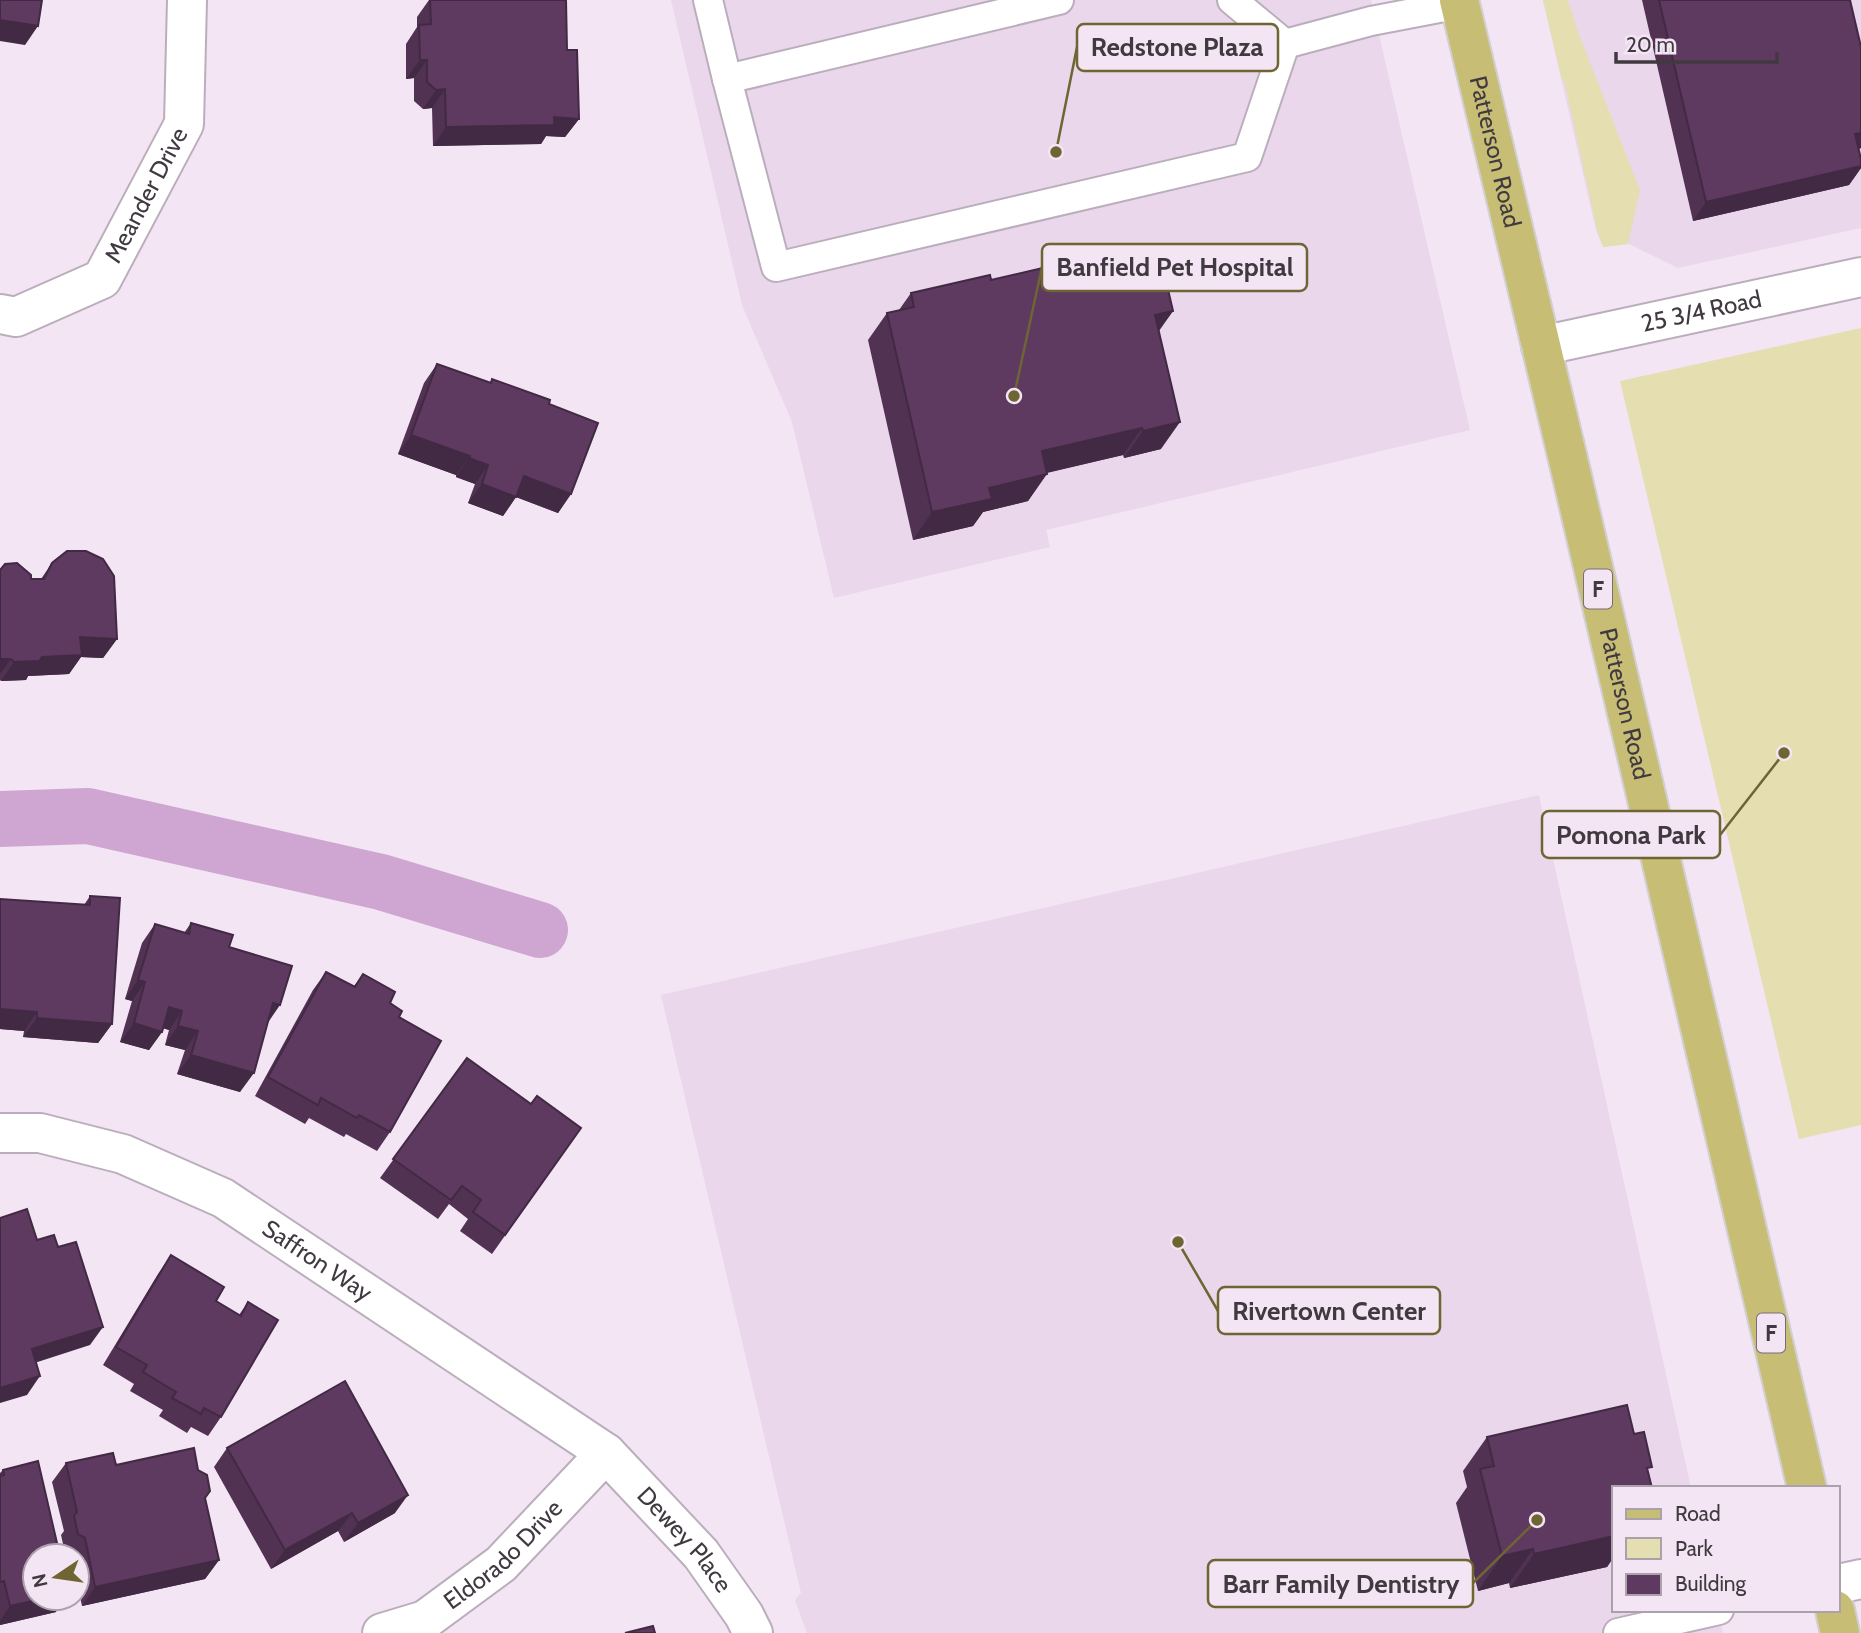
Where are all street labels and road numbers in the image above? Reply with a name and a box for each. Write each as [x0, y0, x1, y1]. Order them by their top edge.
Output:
street label: Patterson Road [1464, 73, 1527, 230]
street label: Meander Drive [98, 122, 193, 268]
street label: 25 3/4 Road [1638, 284, 1764, 338]
road number: F [1584, 569, 1612, 608]
street label: Patterson Road [1594, 625, 1657, 782]
street label: Saffron Way [257, 1213, 378, 1307]
road number: F [1757, 1314, 1785, 1352]
street label: Dewey Place [631, 1480, 738, 1598]
street label: Eldorado Drive [438, 1494, 568, 1615]

